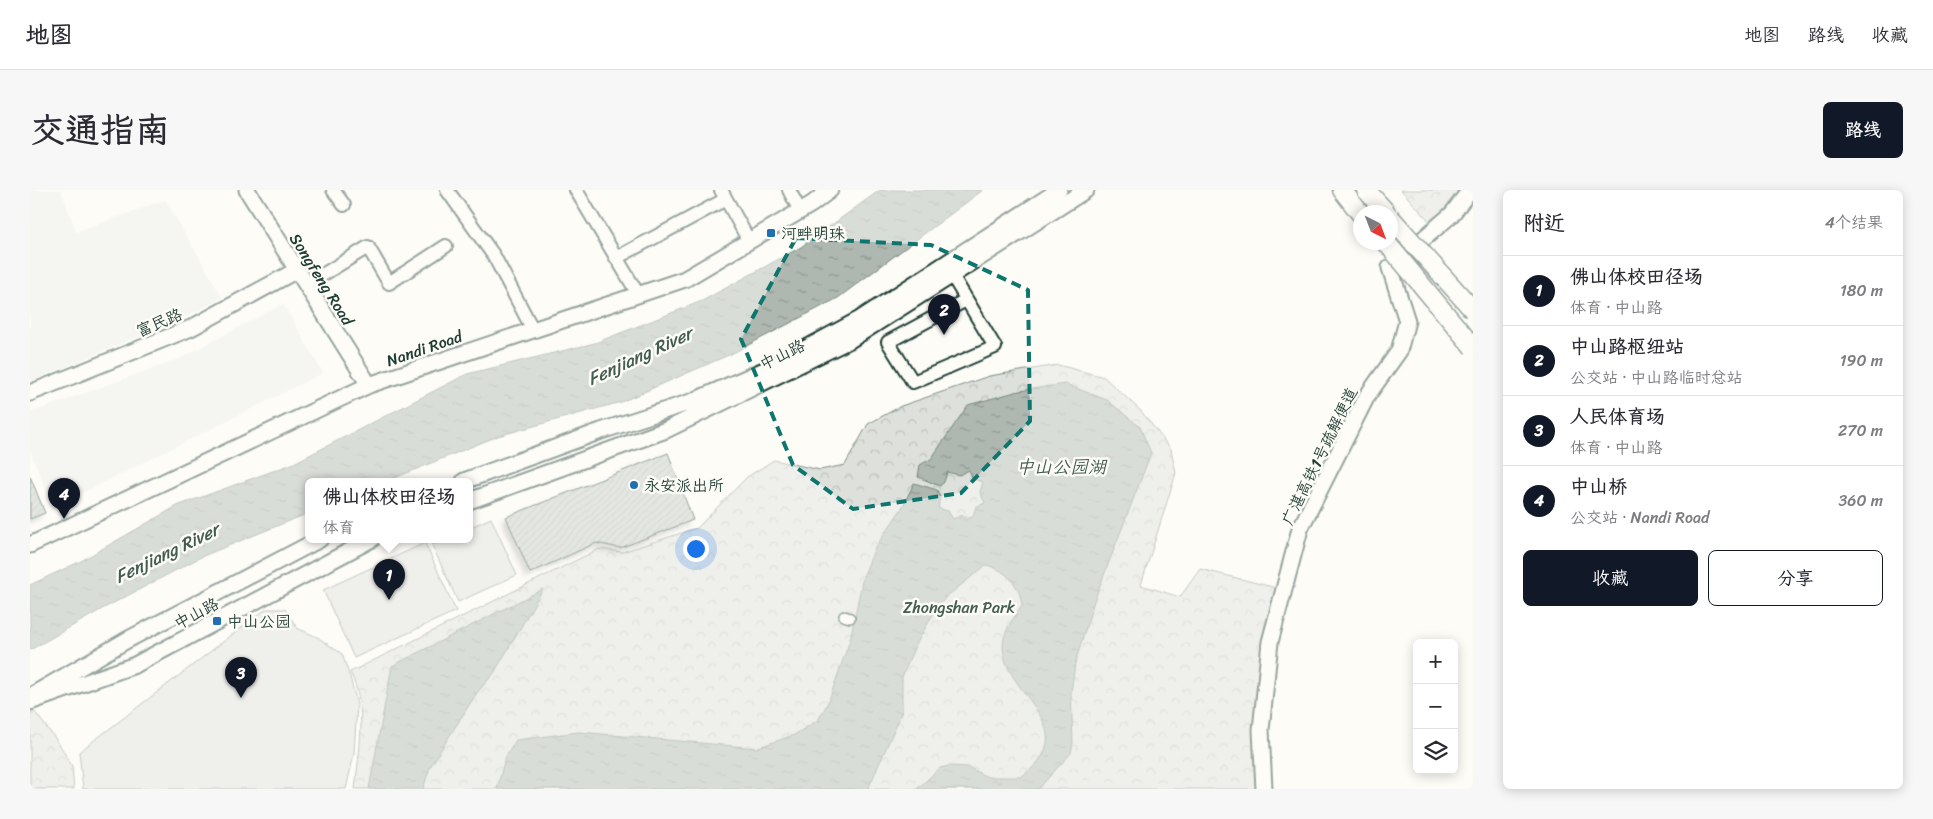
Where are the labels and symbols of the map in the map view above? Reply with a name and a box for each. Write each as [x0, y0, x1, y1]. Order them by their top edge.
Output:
north arrow [1353, 205, 1398, 250]
place label: 河畔明珠 [781, 219, 845, 248]
street label: Songfeng Road [281, 227, 363, 333]
marker: 河畔明珠 [765, 227, 777, 239]
pin: 2 [928, 294, 960, 335]
street label: 富民路 [131, 300, 187, 345]
water label: Fenjiang River [582, 316, 701, 394]
street label: Nandi Road [382, 321, 468, 375]
street label: 中山路 [754, 331, 810, 378]
street label: 广湛高铁1号疏解便道 [1273, 382, 1366, 530]
water label: 中山公园湖 [1016, 451, 1108, 483]
place label: 永安派出所 [644, 471, 724, 500]
pin: 4 [48, 478, 80, 519]
marker: 永安派出所 [628, 479, 640, 491]
water label: Fenjiang River [109, 512, 228, 592]
your location [683, 536, 709, 562]
pin: 1 [373, 559, 405, 600]
street label: 中山路 [168, 589, 224, 638]
park label: Zhongshan Park [903, 593, 1016, 622]
place label: 中山公园 [227, 607, 291, 636]
marker: 中山公园 [211, 615, 223, 627]
pin: 3 [225, 657, 257, 698]

